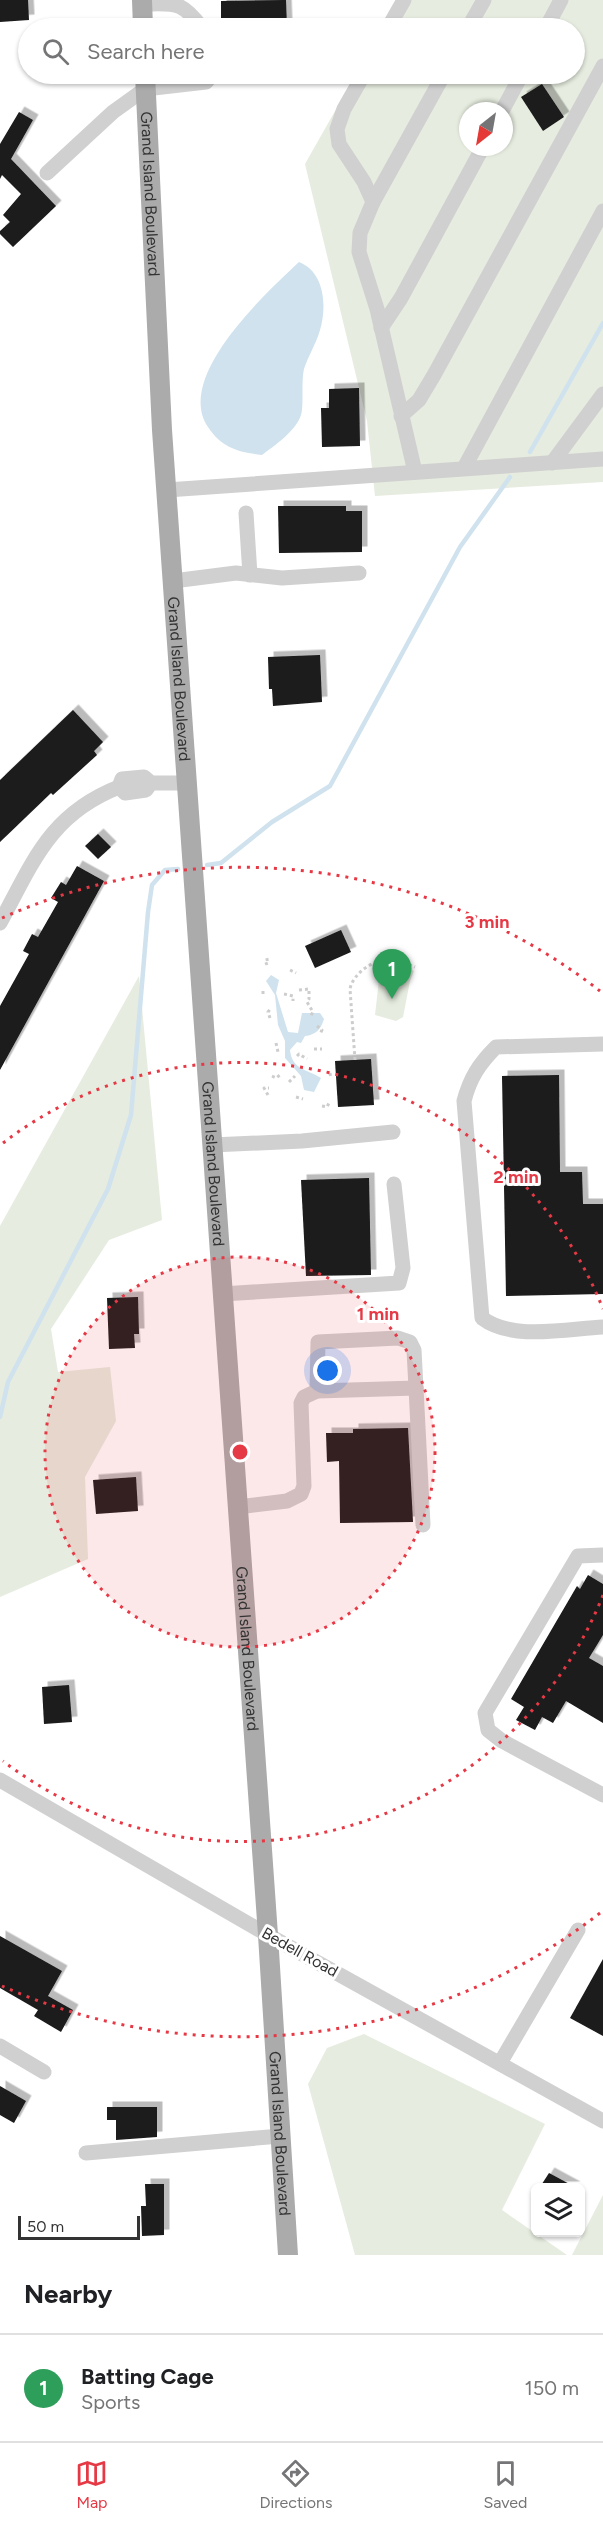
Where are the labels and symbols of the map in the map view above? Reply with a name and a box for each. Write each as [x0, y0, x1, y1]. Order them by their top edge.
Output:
north arrow [459, 102, 513, 156]
street label: Grand Island Boulevard [137, 111, 164, 277]
street label: Grand Island Boulevard [164, 596, 195, 762]
text: 3 min [465, 911, 509, 933]
pin: 1 [372, 950, 412, 999]
street label: Grand Island Boulevard [198, 1081, 229, 1247]
text: 2 min [493, 1166, 539, 1188]
text: 1 min [357, 1303, 399, 1325]
your location [313, 1356, 342, 1385]
centre of rings [230, 1442, 250, 1462]
street label: Grand Island Boulevard [233, 1566, 263, 1732]
street label: Bedell Road [258, 1923, 342, 1981]
street label: Grand Island Boulevard [266, 2051, 295, 2216]
scale bar [18, 2213, 140, 2240]

